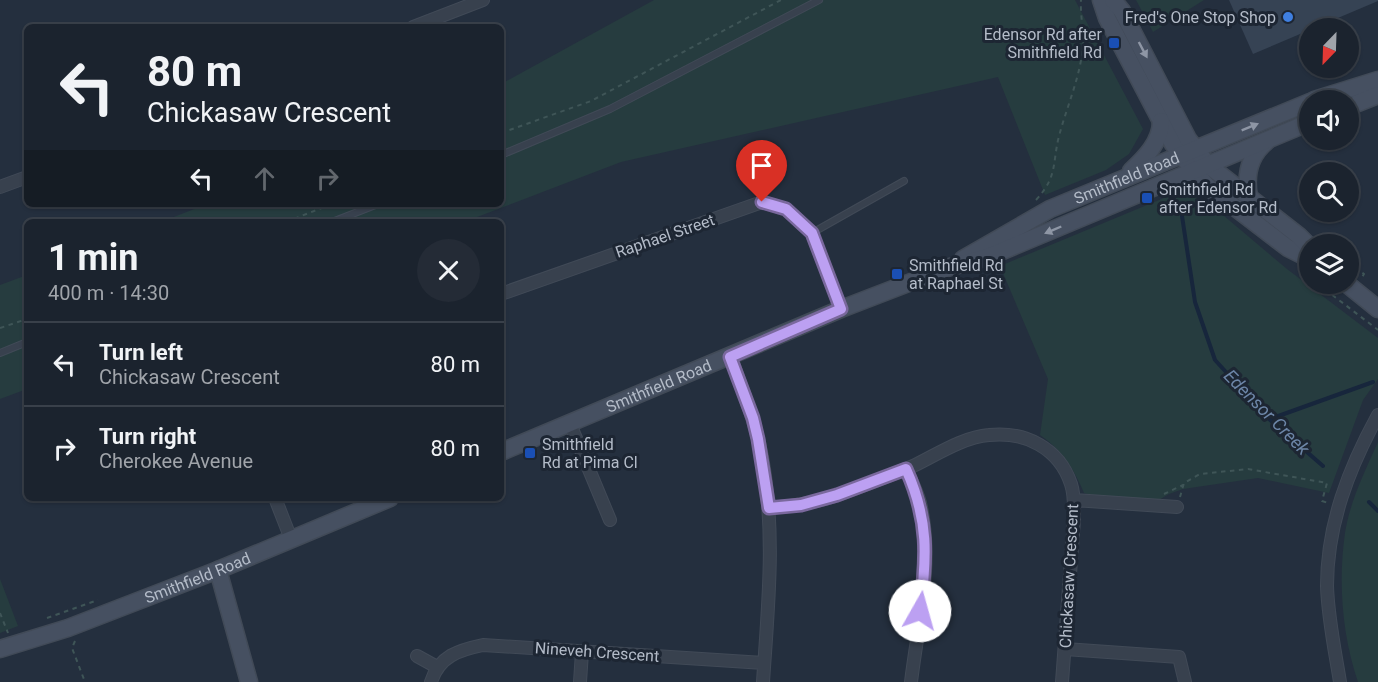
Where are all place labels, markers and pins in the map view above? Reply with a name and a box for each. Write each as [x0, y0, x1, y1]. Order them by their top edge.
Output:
place label: Fred's One Stop Shop [1125, 8, 1276, 27]
marker: Fred's One Stop Shop [1281, 10, 1295, 24]
place label: Edensor Rd after Smithfield Rd [984, 25, 1103, 62]
marker: Edensor Rd after Smithfield Rd [1107, 36, 1121, 50]
pin [736, 140, 787, 202]
place label: Smithfield Rd after Edensor Rd [1159, 180, 1277, 217]
marker: Smithfield Rd after Edensor Rd [1140, 191, 1154, 205]
place label: Smithfield Rd at Raphael St [909, 256, 1004, 293]
marker: Smithfield Rd at Raphael St [890, 267, 904, 281]
place label: Smithfield Rd at Pima Cl [542, 435, 638, 472]
marker: Smithfield Rd at Pima Cl [523, 446, 537, 460]

